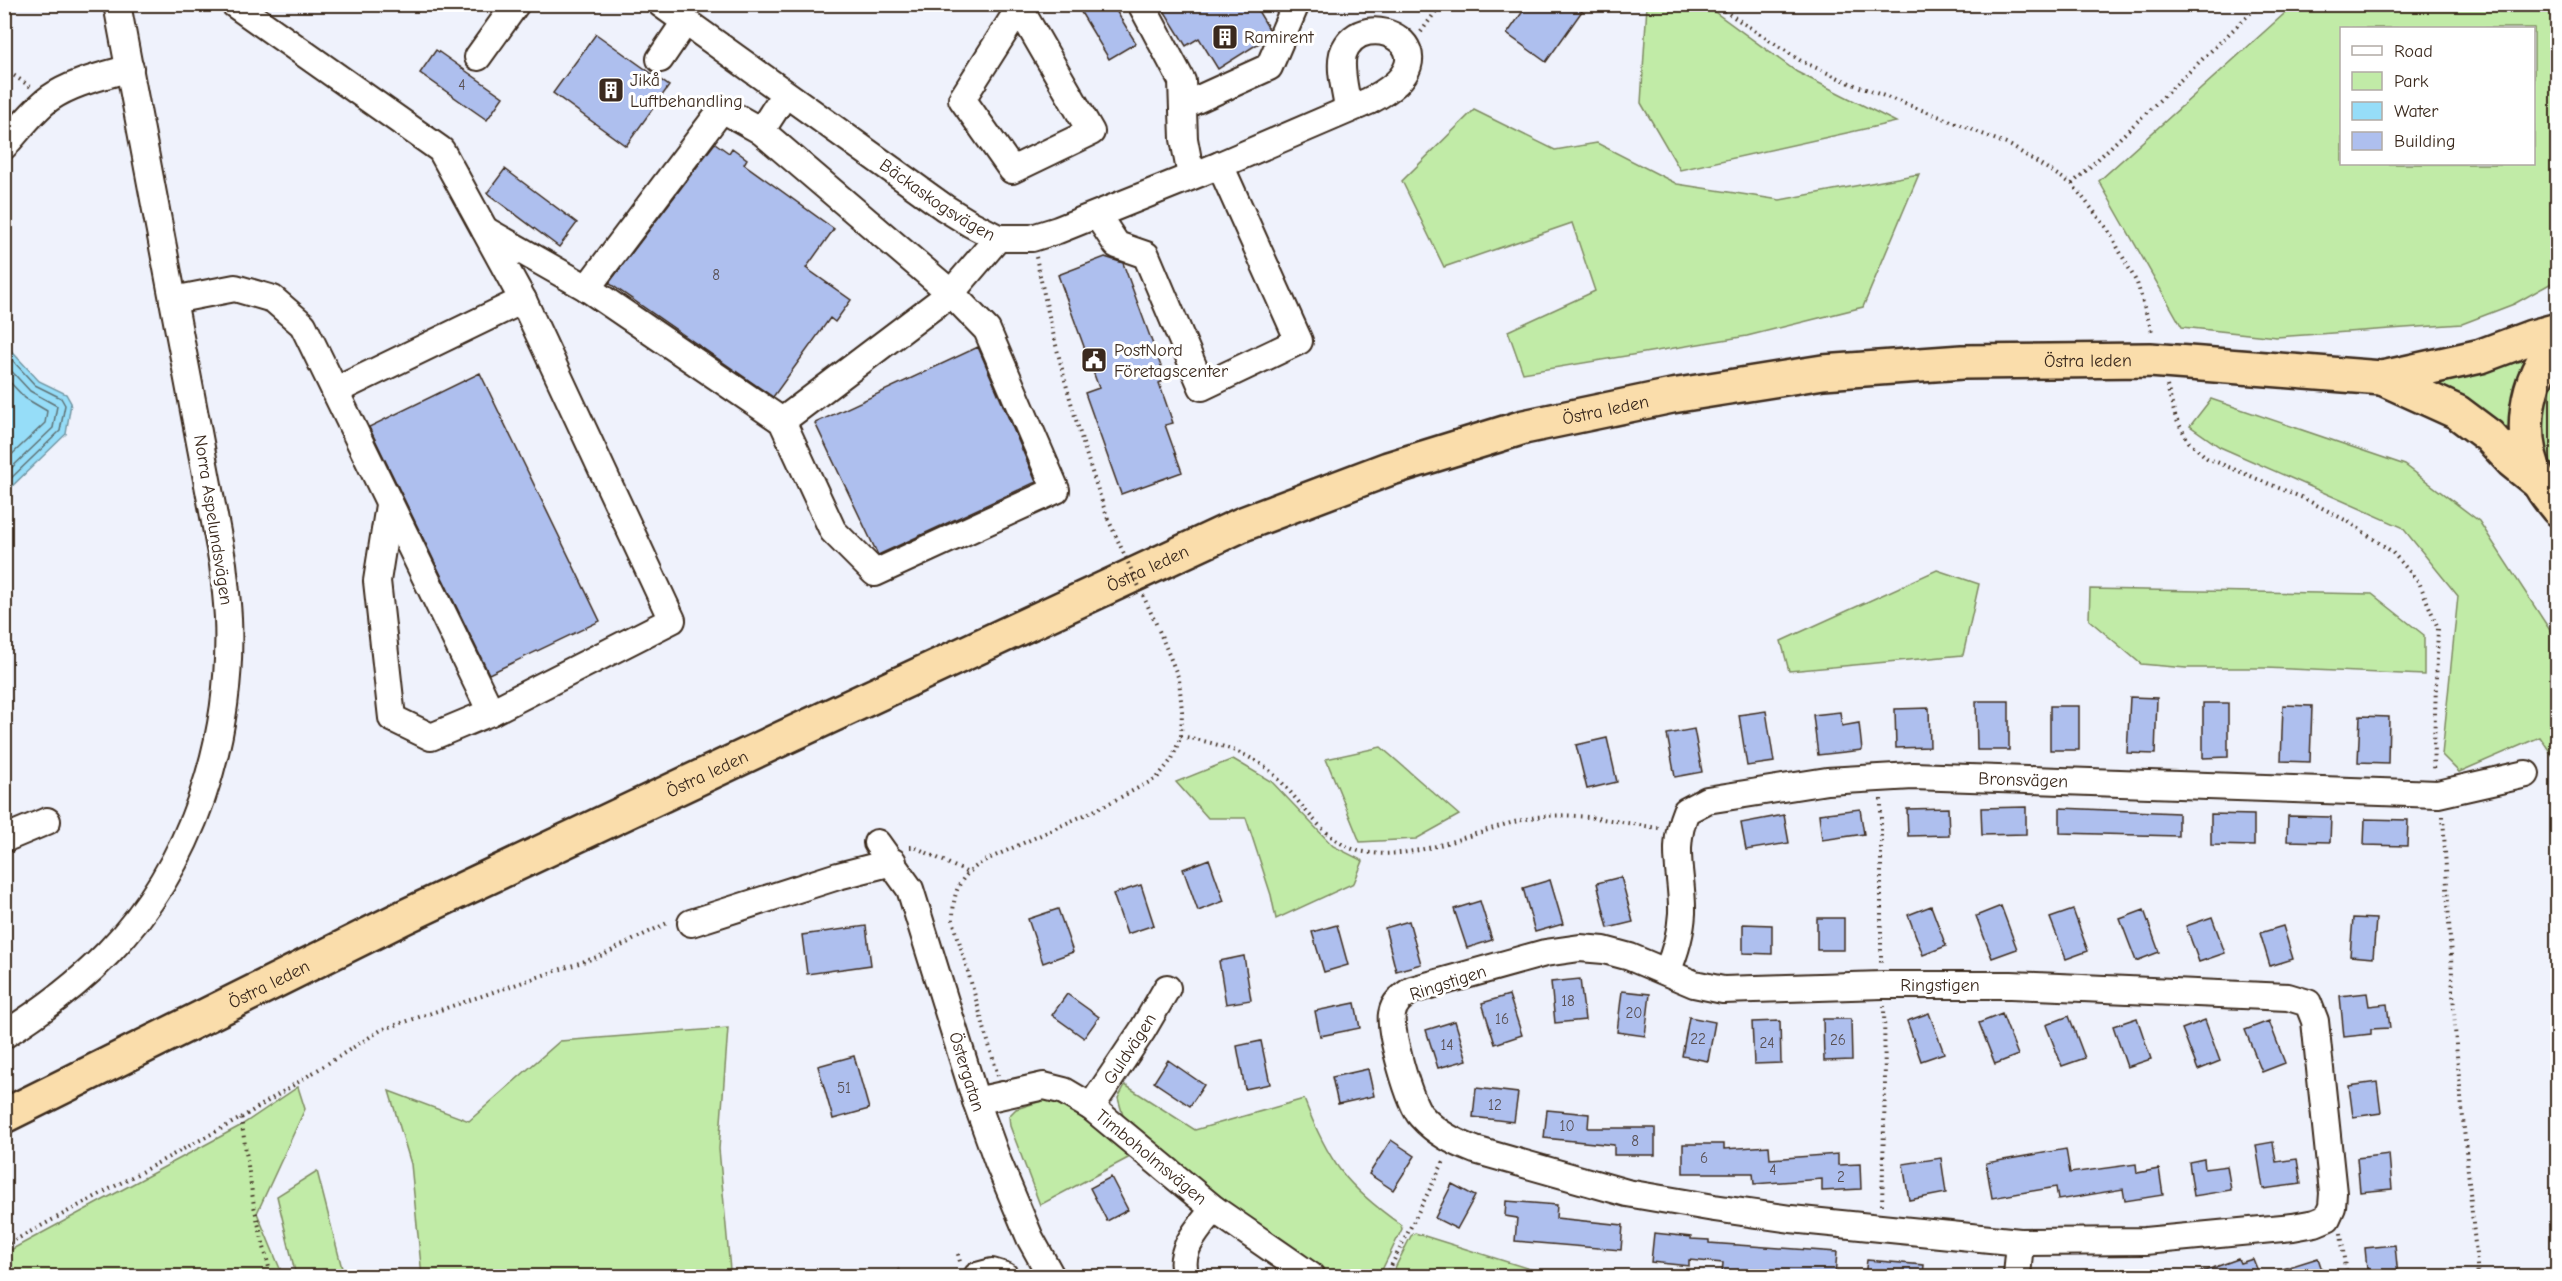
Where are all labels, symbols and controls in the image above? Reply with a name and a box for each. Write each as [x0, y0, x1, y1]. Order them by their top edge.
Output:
building icon: Ramirent [1210, 22, 1240, 52]
place label: Ramirent [1244, 27, 1315, 48]
legend [2340, 27, 2535, 165]
text: Road [2394, 41, 2433, 62]
place label: Jikå Luftbehandling [630, 70, 743, 112]
text: Park [2394, 71, 2429, 92]
building icon: Jikå Luftbehandling [596, 75, 626, 105]
house number: 4 [458, 76, 466, 94]
text: Water [2394, 101, 2439, 122]
text: Building [2394, 131, 2456, 152]
street label: Bäckaskogsvägen [876, 154, 999, 245]
house number: 8 [712, 266, 720, 284]
place label: PostNord Företagscenter [1114, 340, 1229, 382]
public building icon: PostNord Företagscenter [1079, 345, 1109, 375]
street label: Östra leden [2044, 350, 2132, 372]
street label: Östra leden [1560, 391, 1651, 429]
street label: Norra Aspelundsvägen [189, 433, 237, 607]
street label: Östra leden [1103, 540, 1192, 596]
street label: Östra leden [663, 746, 751, 802]
street label: Bronsvägen [1978, 768, 2069, 792]
street label: Östra leden [225, 955, 313, 1013]
street label: Ringstigen [1407, 961, 1489, 1005]
street label: Ringstigen [1900, 975, 1980, 996]
house number: 18 [1561, 992, 1575, 1010]
house number: 20 [1626, 1004, 1642, 1022]
street label: Guldvägen [1099, 1009, 1161, 1088]
house number: 16 [1495, 1010, 1509, 1028]
street label: Östergatan [945, 1029, 989, 1114]
house number: 22 [1690, 1030, 1706, 1048]
house number: 26 [1830, 1031, 1846, 1049]
house number: 24 [1759, 1034, 1775, 1052]
house number: 14 [1440, 1036, 1454, 1054]
house number: 51 [837, 1079, 851, 1097]
house number: 12 [1488, 1096, 1502, 1114]
street label: Timboholmsvägen [1091, 1105, 1211, 1209]
house number: 10 [1559, 1117, 1575, 1135]
house number: 8 [1631, 1132, 1639, 1150]
house number: 6 [1700, 1149, 1708, 1167]
house number: 4 [1769, 1161, 1777, 1179]
house number: 2 [1837, 1168, 1845, 1186]

